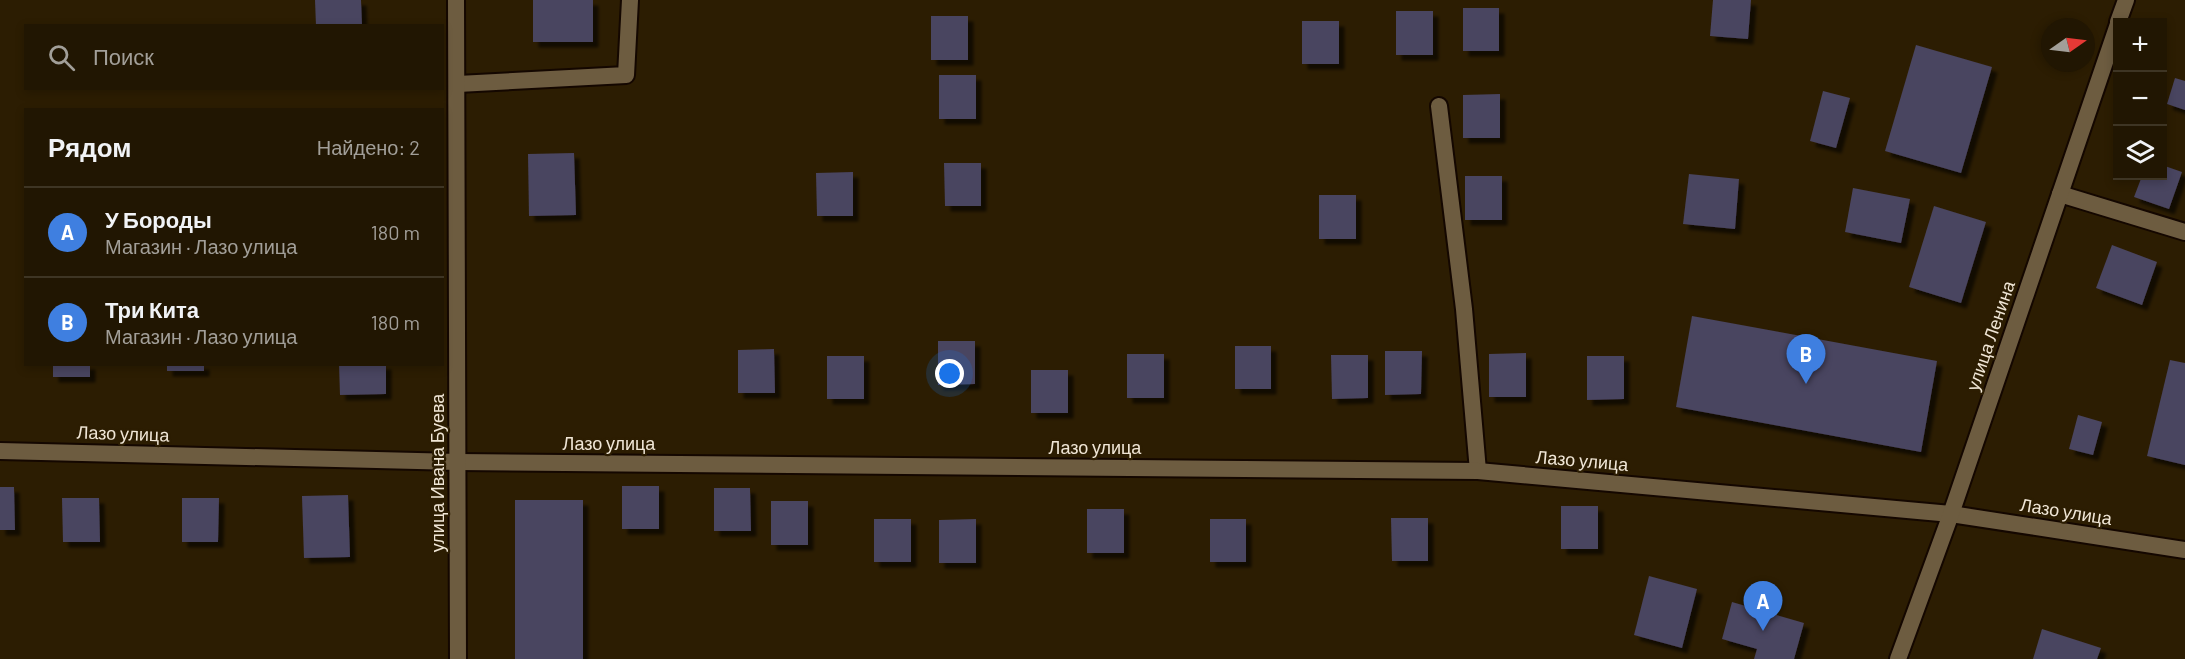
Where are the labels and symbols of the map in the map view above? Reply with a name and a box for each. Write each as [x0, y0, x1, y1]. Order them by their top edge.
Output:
north arrow [2041, 18, 2095, 72]
street label: улица Ленина [1961, 277, 2019, 394]
pin: B [1786, 334, 1826, 384]
your location [935, 359, 964, 388]
street label: улица Ивана Буева [426, 393, 448, 552]
street label: Лазо улица [76, 420, 171, 446]
street label: Лазо улица [563, 432, 656, 454]
street label: Лазо улица [1049, 436, 1142, 458]
street label: Лазо улица [1535, 445, 1630, 475]
street label: Лазо улица [2019, 493, 2115, 529]
pin: A [1744, 582, 1782, 631]

